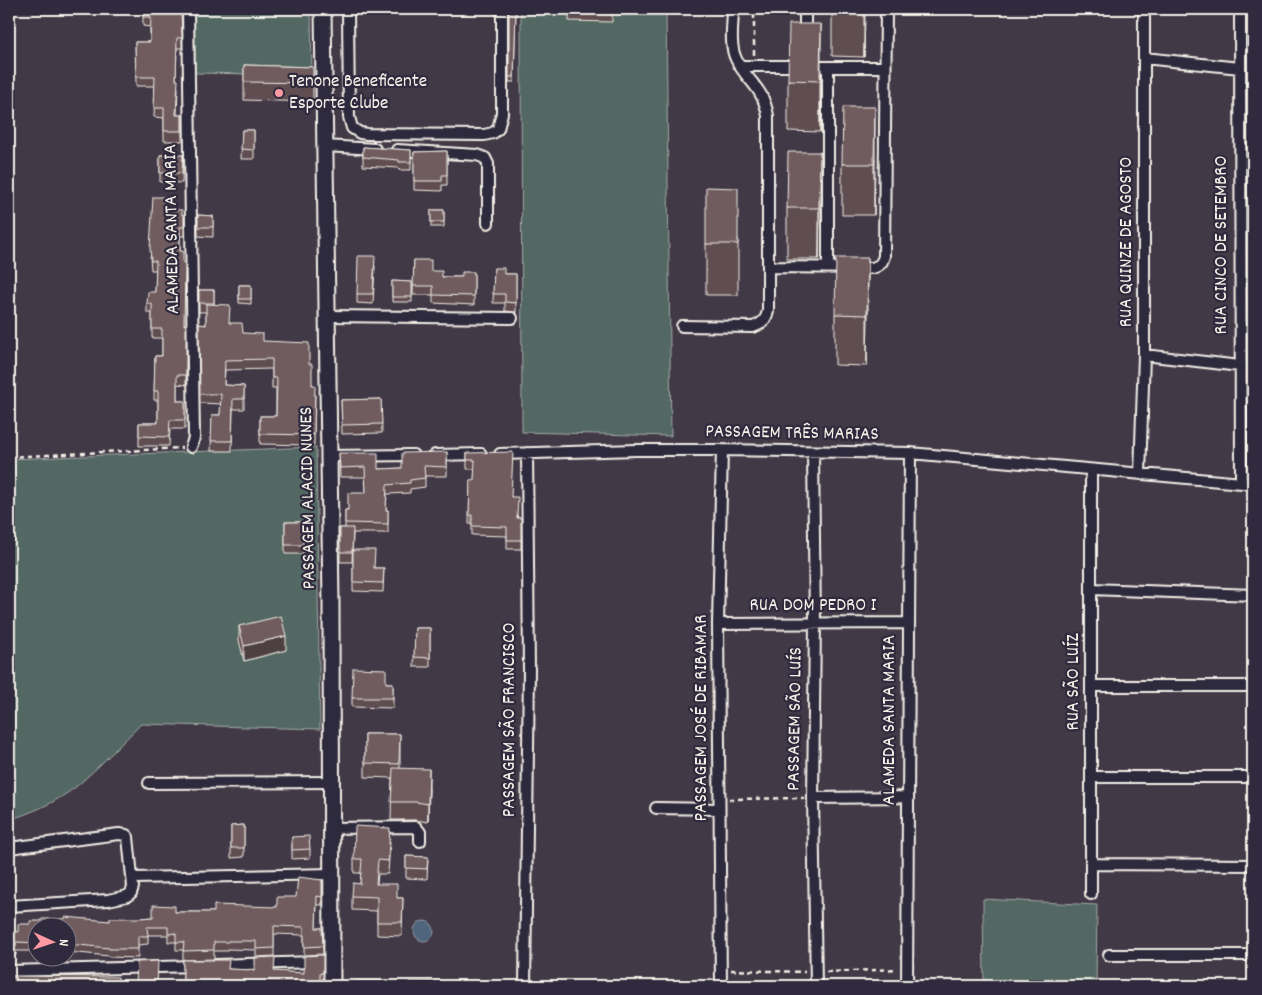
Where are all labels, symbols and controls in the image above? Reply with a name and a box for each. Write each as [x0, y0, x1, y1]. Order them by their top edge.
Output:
place label: Tenone Beneficente Esporte Clube [289, 69, 427, 118]
marker: Tenone Beneficente Esporte Clube [273, 87, 285, 99]
street label: ALAMEDA SANTA MARIA [158, 144, 188, 314]
street label: RUA CINCO DE SETEMBRO [1209, 156, 1236, 334]
street label: RUA QUINZE DE AGOSTO [1114, 157, 1141, 327]
street label: PASSAGEM ALACID NUNES [294, 406, 324, 590]
street label: PASSAGEM TRÊS MARIAS [705, 419, 879, 449]
street label: RUA DOM PEDRO I [750, 593, 876, 620]
street label: PASSAGEM JOSÉ DE RIBAMAR [689, 614, 716, 822]
street label: PASSAGEM SÃO FRANCISCO [497, 623, 524, 817]
street label: RUA SÃO LUÍZ [1061, 633, 1088, 731]
street label: ALAMEDA SANTA MARIA [877, 635, 904, 805]
street label: PASSAGEM SÃO LUÍS [781, 647, 811, 791]
north arrow [28, 918, 78, 968]
text: N [53, 939, 73, 947]

